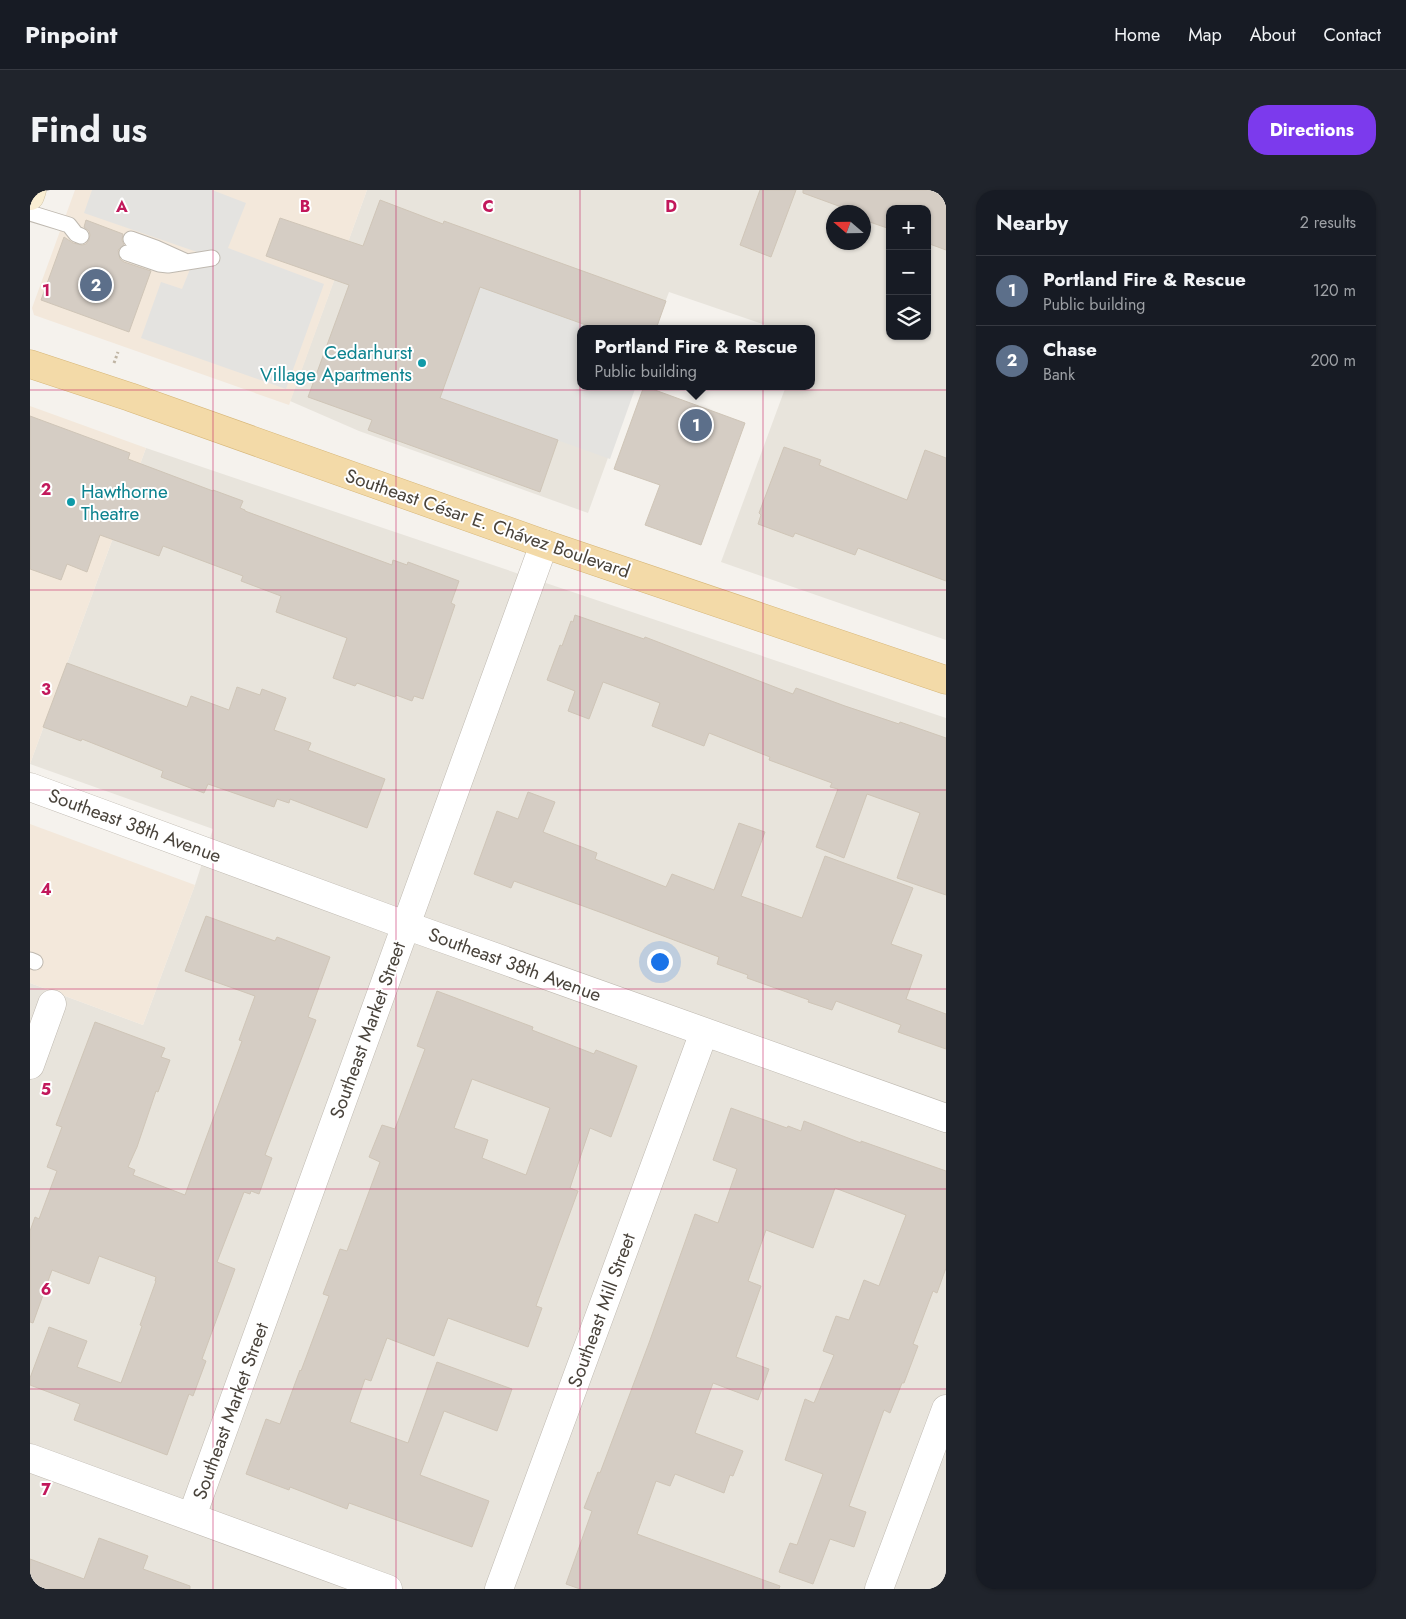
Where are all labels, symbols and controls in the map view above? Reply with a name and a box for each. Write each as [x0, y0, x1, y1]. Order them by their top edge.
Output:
text: Pinpoint [25, 17, 117, 52]
text: Home [1114, 22, 1160, 48]
text: Map [1188, 22, 1222, 48]
text: About [1250, 22, 1295, 48]
text: Contact [1323, 22, 1381, 48]
text: Find us [30, 105, 147, 155]
button: Directions [1248, 105, 1376, 155]
text: A [115, 195, 128, 218]
text: B [300, 195, 310, 218]
text: C [482, 195, 494, 218]
text: D [665, 195, 677, 218]
north arrow [826, 205, 871, 250]
map controls [886, 205, 931, 340]
button: + [886, 205, 931, 250]
text: Nearby [996, 208, 1068, 238]
text: 2 results [1300, 211, 1356, 234]
button: − [886, 250, 931, 295]
pin: 2 [80, 266, 112, 304]
text: Portland Fire & Rescue [1043, 266, 1246, 293]
text: 1 [42, 279, 50, 302]
text: 1 [1008, 279, 1016, 302]
text: 120 m [1313, 279, 1356, 302]
text: Public building [1043, 293, 1145, 316]
button: layers [886, 295, 931, 340]
popup [577, 325, 815, 390]
text: Portland Fire & Rescue [595, 333, 797, 360]
text: Chase [1043, 336, 1097, 363]
place label: Cedarhurst Village Apartments [260, 339, 412, 388]
text: 2 [1007, 349, 1017, 372]
text: 200 m [1310, 349, 1356, 372]
marker: Cedarhurst Village Apartments [416, 357, 428, 369]
text: Public building [595, 360, 697, 383]
text: Bank [1043, 363, 1075, 386]
pin: 1 [680, 406, 712, 444]
street label: Southeast César E. Chávez Boulevard [342, 462, 634, 585]
text: 2 [41, 478, 51, 501]
place label: Hawthorne Theatre [81, 478, 168, 527]
marker: Hawthorne Theatre [65, 496, 77, 508]
text: 3 [41, 678, 51, 701]
street label: Southeast 38th Avenue [45, 782, 225, 869]
text: 4 [40, 878, 52, 901]
street label: Southeast 38th Avenue [425, 921, 605, 1008]
street label: Southeast Market Street [323, 937, 412, 1122]
your location [647, 949, 673, 975]
text: 5 [41, 1078, 51, 1101]
street label: Southeast Mill Street [561, 1229, 642, 1391]
text: 6 [41, 1278, 51, 1301]
street label: Southeast Market Street [186, 1318, 275, 1503]
text: 7 [41, 1478, 51, 1501]

